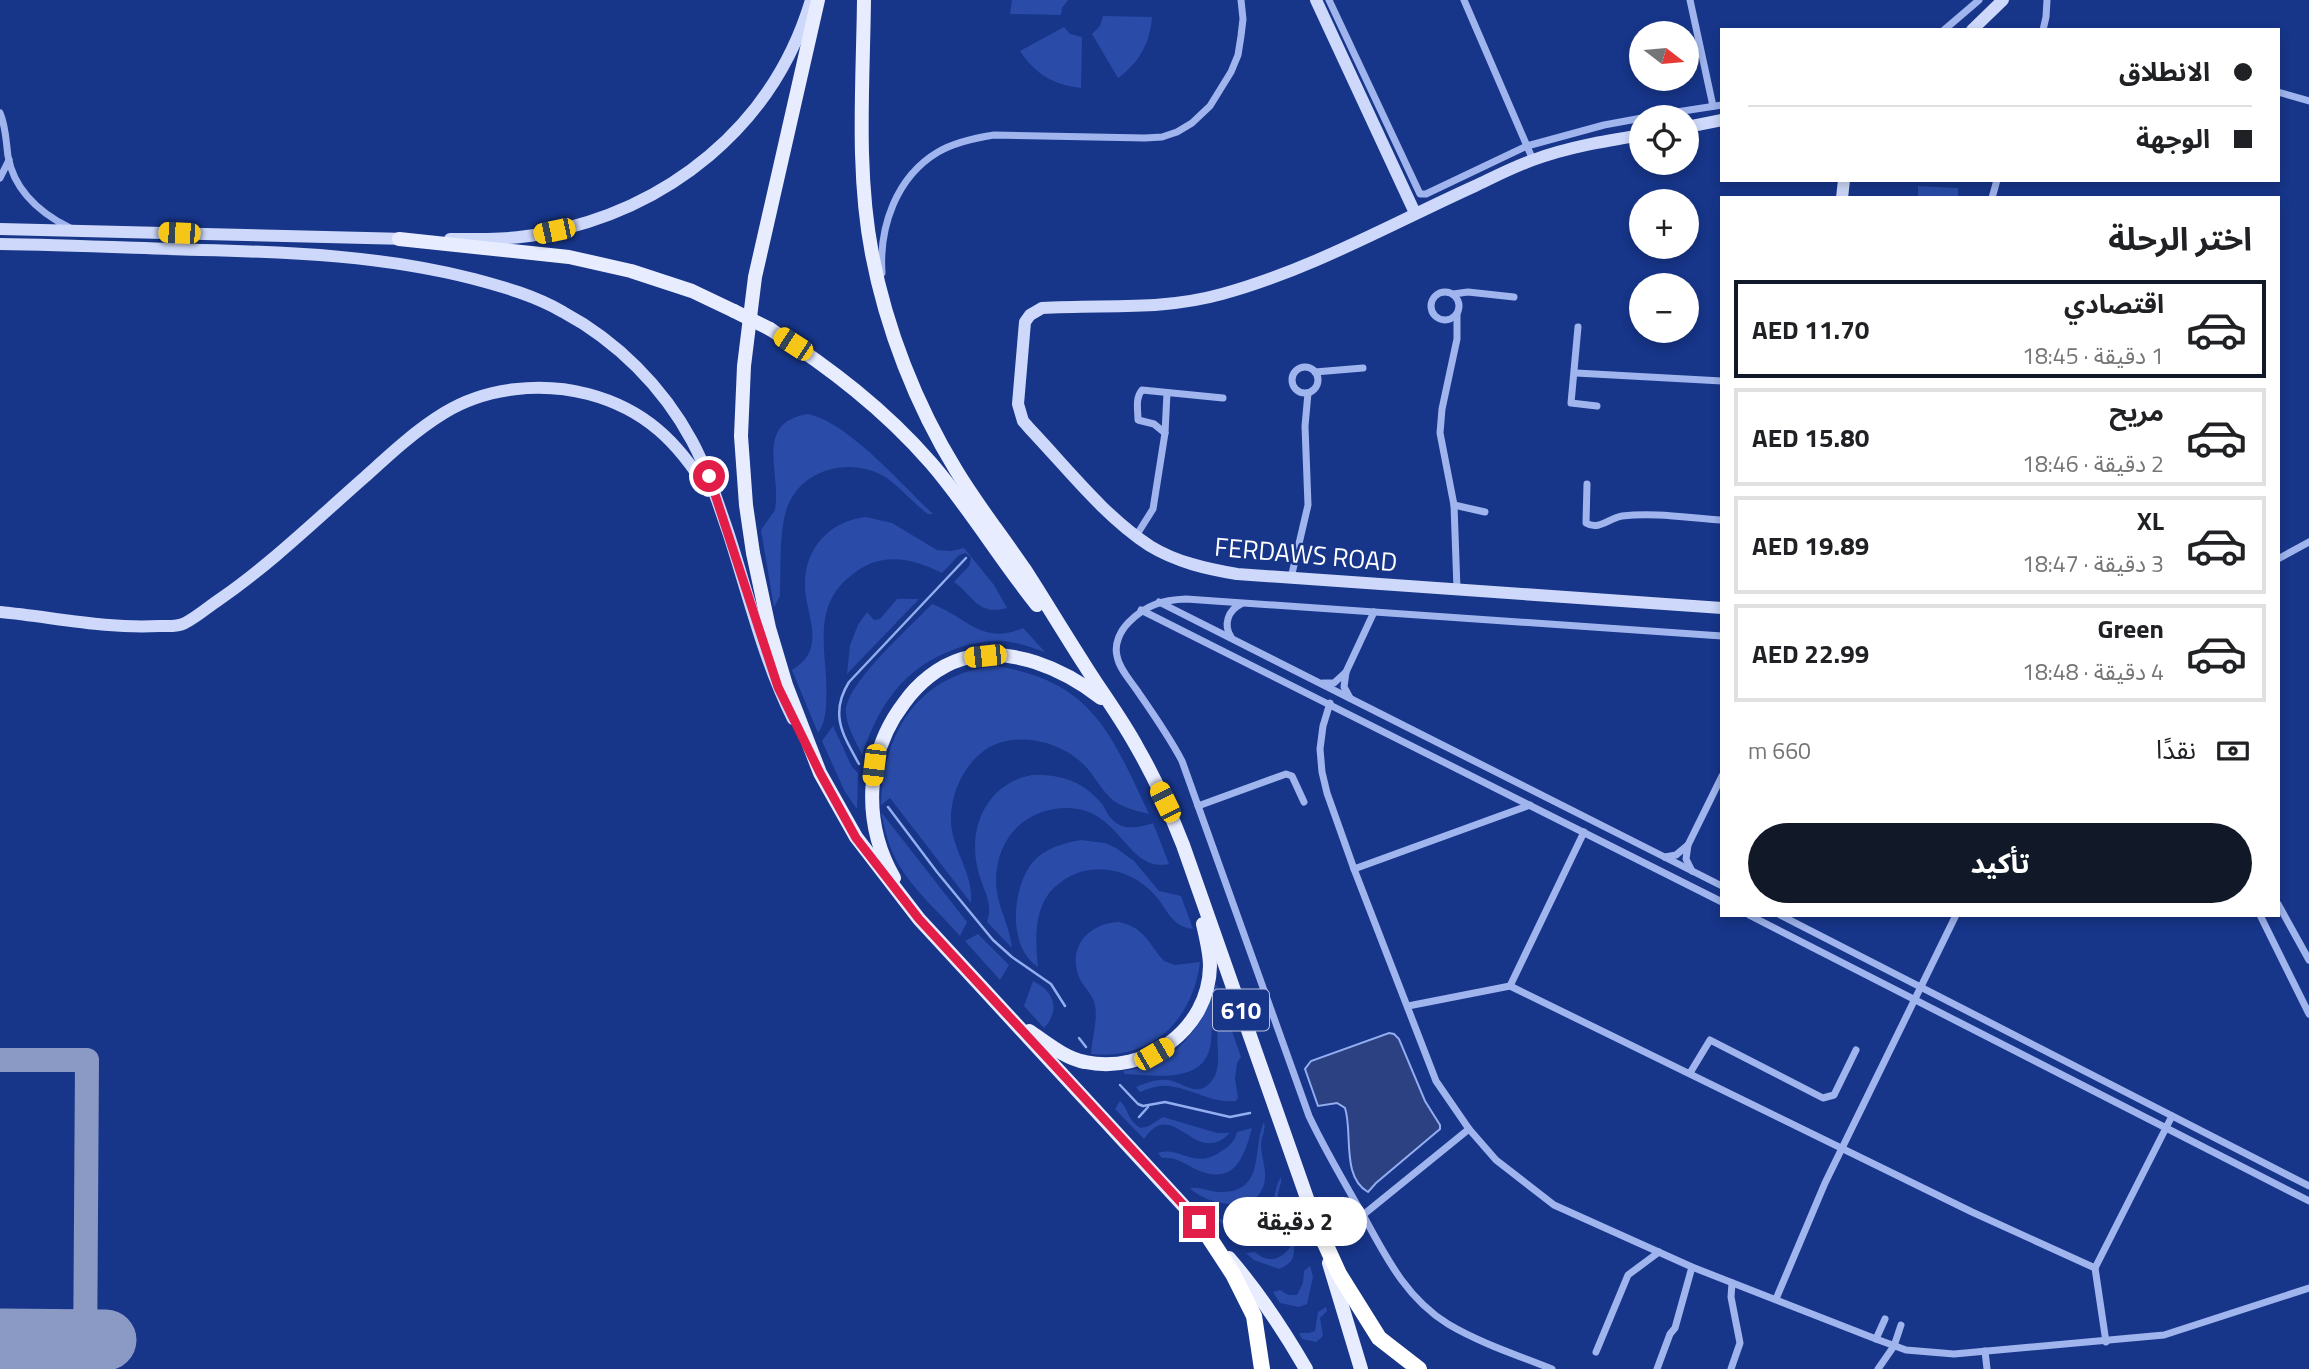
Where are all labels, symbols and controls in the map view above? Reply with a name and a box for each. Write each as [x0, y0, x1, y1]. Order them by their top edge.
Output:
north arrow [1629, 21, 1699, 91]
map controls [1629, 21, 1699, 343]
text: الانطلاق [2119, 52, 2210, 91]
button: locate [1629, 105, 1699, 175]
text: الوجهة [2136, 119, 2210, 158]
button: + [1629, 189, 1699, 259]
text: اختر الرحلة [2108, 214, 2252, 262]
car [532, 216, 577, 246]
car [158, 222, 201, 244]
button: − [1629, 273, 1699, 343]
text: اقتصادي [2064, 284, 2164, 323]
icon: car [2185, 298, 2248, 361]
text: AED 11.70 [1752, 310, 1869, 349]
car [770, 324, 817, 364]
text: 1 دقيقة · 18:45 [2022, 338, 2164, 373]
text: مريح [2109, 392, 2164, 431]
icon: car [2185, 406, 2248, 469]
text: AED 15.80 [1752, 418, 1869, 457]
text: 2 دقيقة · 18:46 [2022, 446, 2164, 481]
route start [693, 460, 725, 492]
text: XL [2137, 501, 2164, 540]
icon: car [2185, 514, 2248, 577]
text: AED 19.89 [1752, 526, 1869, 565]
street label: FERDAWS ROAD [1213, 527, 1399, 581]
text: 3 دقيقة · 18:47 [2022, 546, 2164, 581]
text: Green [2098, 609, 2164, 648]
icon: car [2185, 622, 2248, 685]
text: AED 22.99 [1752, 634, 1869, 673]
car [964, 643, 1007, 669]
text: 4 دقيقة · 18:48 [2022, 654, 2164, 689]
text: نقدًا [2156, 730, 2196, 769]
icon: cash [2214, 732, 2252, 770]
text: 660 m [1748, 733, 1811, 768]
car [862, 743, 887, 787]
car [1147, 779, 1184, 825]
button: تأكيد [1748, 823, 2252, 903]
road number: 610 [1213, 990, 1269, 1030]
car [1131, 1034, 1178, 1074]
callout: 2 دقيقة [1224, 1198, 1367, 1246]
text: 2 دقيقة [1257, 1204, 1333, 1239]
route end [1183, 1206, 1215, 1238]

